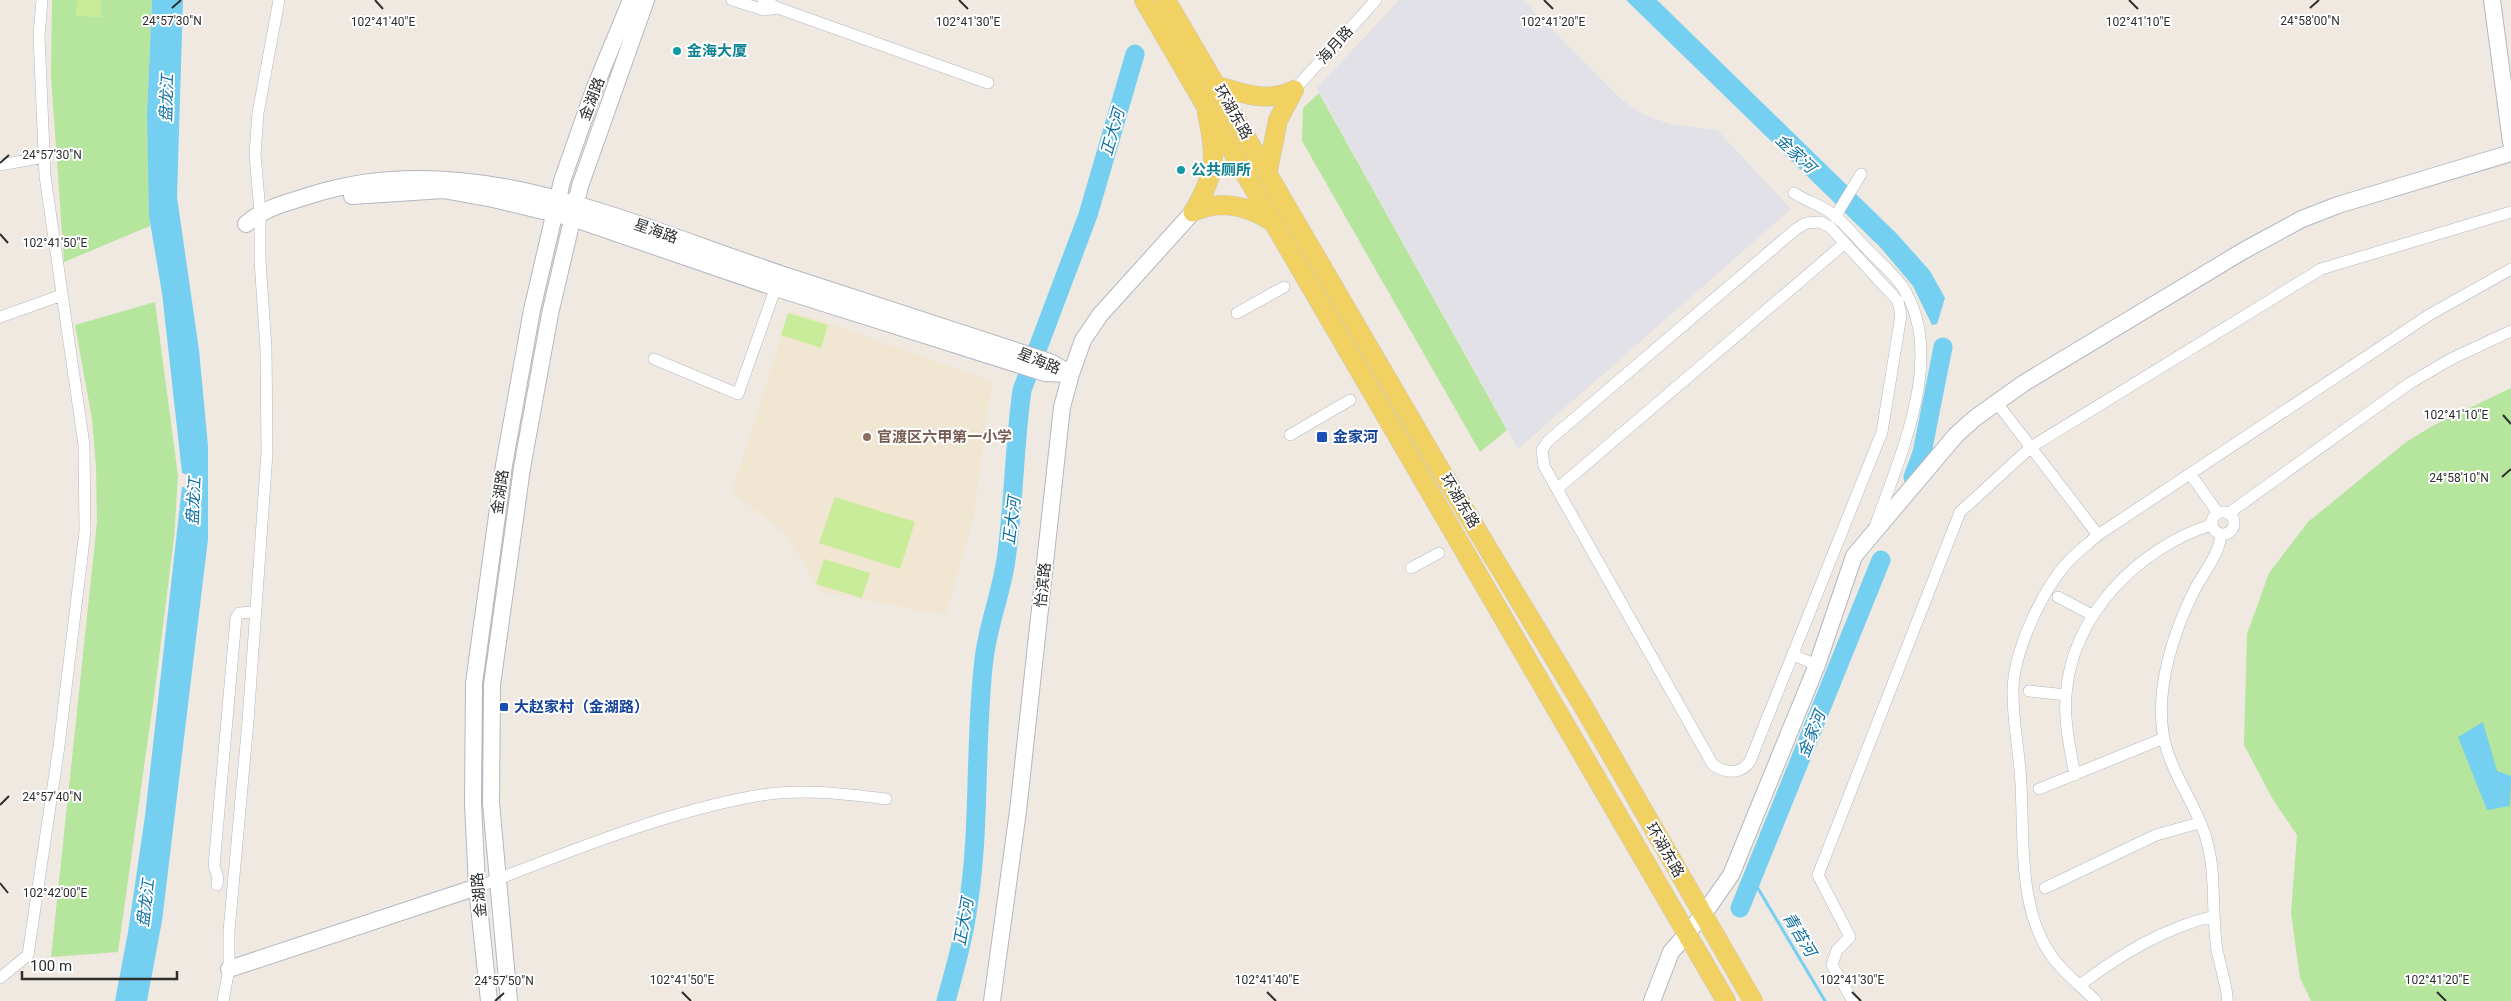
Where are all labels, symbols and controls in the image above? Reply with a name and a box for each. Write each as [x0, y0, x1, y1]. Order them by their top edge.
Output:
text: 24°57'30"N [142, 14, 202, 28]
text: 24°58'00"N [2280, 14, 2340, 28]
text: 102°41'40"E [351, 15, 415, 29]
text: 102°41'30"E [936, 15, 1000, 29]
text: 102°41'20"E [1521, 15, 1585, 29]
text: 102°41'10"E [2106, 15, 2170, 29]
street label: 海月路 [1313, 22, 1357, 68]
place label: 金海大厦 [687, 42, 747, 60]
marker: 金海大厦 [671, 45, 683, 57]
water label: 盘龙江 [156, 72, 177, 122]
street label: 金湖路 [576, 75, 608, 123]
street label: 环湖东路 [1210, 82, 1256, 142]
water label: 正大河 [1097, 104, 1129, 158]
water label: 金家河 [1772, 130, 1822, 179]
text: 24°57'30"N [22, 148, 82, 162]
place label: 公共厕所 [1191, 161, 1251, 179]
marker: 公共厕所 [1175, 164, 1187, 176]
street label: 星海路 [632, 215, 680, 247]
text: 102°41'50"E [23, 236, 87, 250]
street label: 星海路 [1015, 344, 1063, 378]
text: 102°41'10"E [2424, 408, 2488, 422]
place label: 官渡区六甲第一小学 [877, 428, 1012, 446]
place label: 金家河 [1333, 428, 1378, 446]
marker: 金家河 [1315, 430, 1329, 444]
marker: 官渡区六甲第一小学 [861, 431, 873, 443]
street label: 金湖路 [488, 468, 512, 516]
street label: 环湖东路 [1437, 471, 1483, 531]
text: 24°58'10"N [2429, 471, 2489, 485]
water label: 盘龙江 [183, 475, 204, 525]
water label: 正大河 [999, 493, 1024, 546]
street label: 怡滨路 [1032, 562, 1054, 608]
place label: 大赵家村（金湖路） [514, 698, 649, 716]
marker: 大赵家村（金湖路） [498, 701, 510, 713]
water label: 金家河 [1794, 706, 1830, 760]
text: 24°57'40"N [22, 790, 82, 804]
street label: 环湖东路 [1642, 820, 1688, 880]
street label: 金湖路 [468, 872, 490, 918]
water label: 盘龙江 [133, 876, 158, 928]
text: 102°42'00"E [23, 886, 87, 900]
water label: 正大河 [950, 894, 978, 947]
water label: 青苔河 [1779, 909, 1822, 962]
scale bar [22, 948, 178, 980]
text: 100 m [30, 957, 72, 975]
text: 102°41'50"E [650, 973, 714, 987]
text: 102°41'40"E [1235, 973, 1299, 987]
text: 102°41'30"E [1820, 973, 1884, 987]
text: 102°41'20"E [2405, 973, 2469, 987]
text: 24°57'50"N [474, 974, 534, 988]

